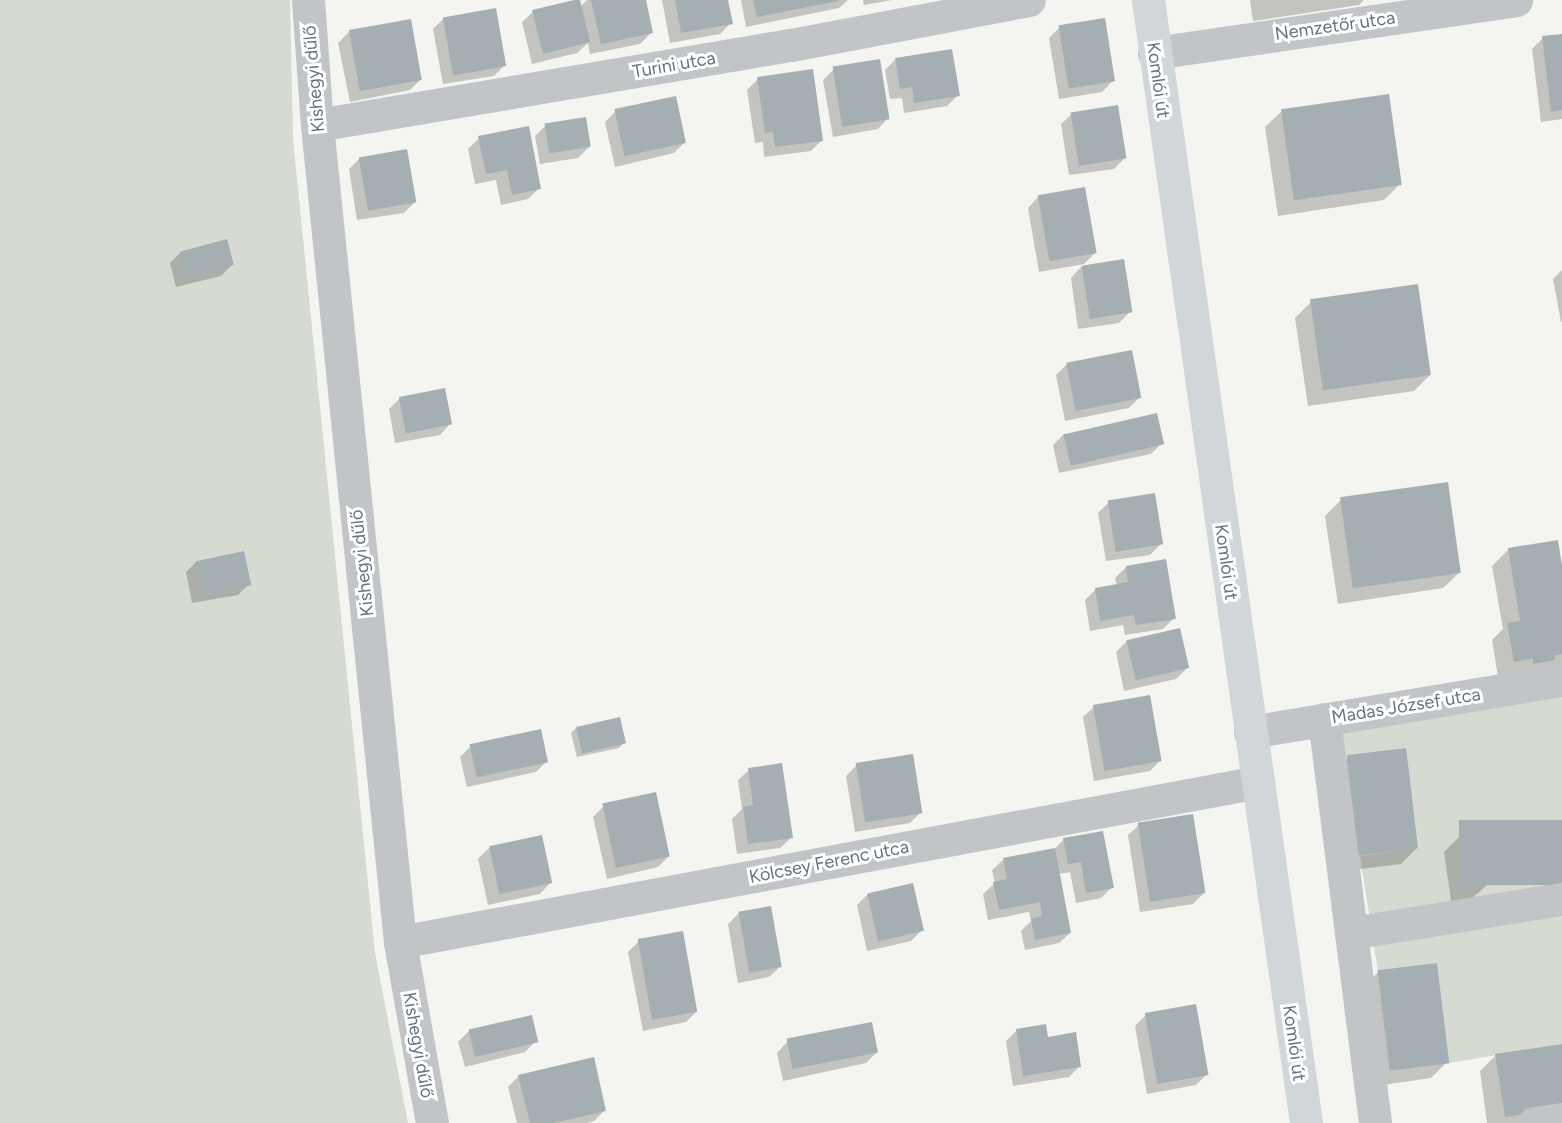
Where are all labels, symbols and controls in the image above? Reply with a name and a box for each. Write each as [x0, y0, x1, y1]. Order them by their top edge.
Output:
street label: Nemzetőr utca [1273, 7, 1397, 45]
street label: Kishegyi dűlő [299, 25, 329, 133]
street label: Komlói út [1142, 41, 1174, 119]
street label: Turini utca [631, 47, 717, 83]
street label: Kishegyi dűlő [346, 509, 378, 617]
street label: Komlói út [1210, 523, 1242, 601]
street label: Madas József utca [1330, 684, 1482, 728]
street label: Kölcsey Ferenc utca [747, 836, 911, 888]
street label: Kishegyi dűlő [398, 990, 438, 1100]
street label: Komlói út [1278, 1004, 1310, 1082]

